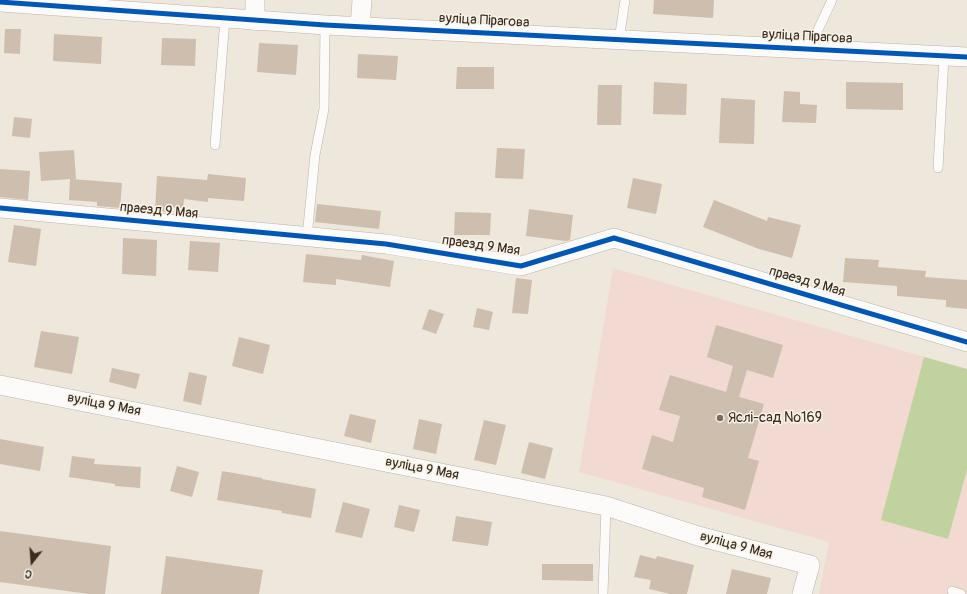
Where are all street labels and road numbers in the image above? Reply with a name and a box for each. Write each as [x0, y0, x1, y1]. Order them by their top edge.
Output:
street label: вуліца Пірагова [438, 10, 530, 32]
street label: вуліца Пірагова [761, 26, 853, 48]
street label: праезд 9 Мая [119, 199, 199, 223]
street label: праезд 9 Мая [441, 232, 521, 260]
street label: праезд 9 Мая [767, 263, 847, 301]
street label: вуліца 9 Мая [66, 390, 142, 420]
street label: вуліца 9 Мая [384, 454, 460, 484]
street label: вуліца 9 Мая [698, 528, 774, 564]

